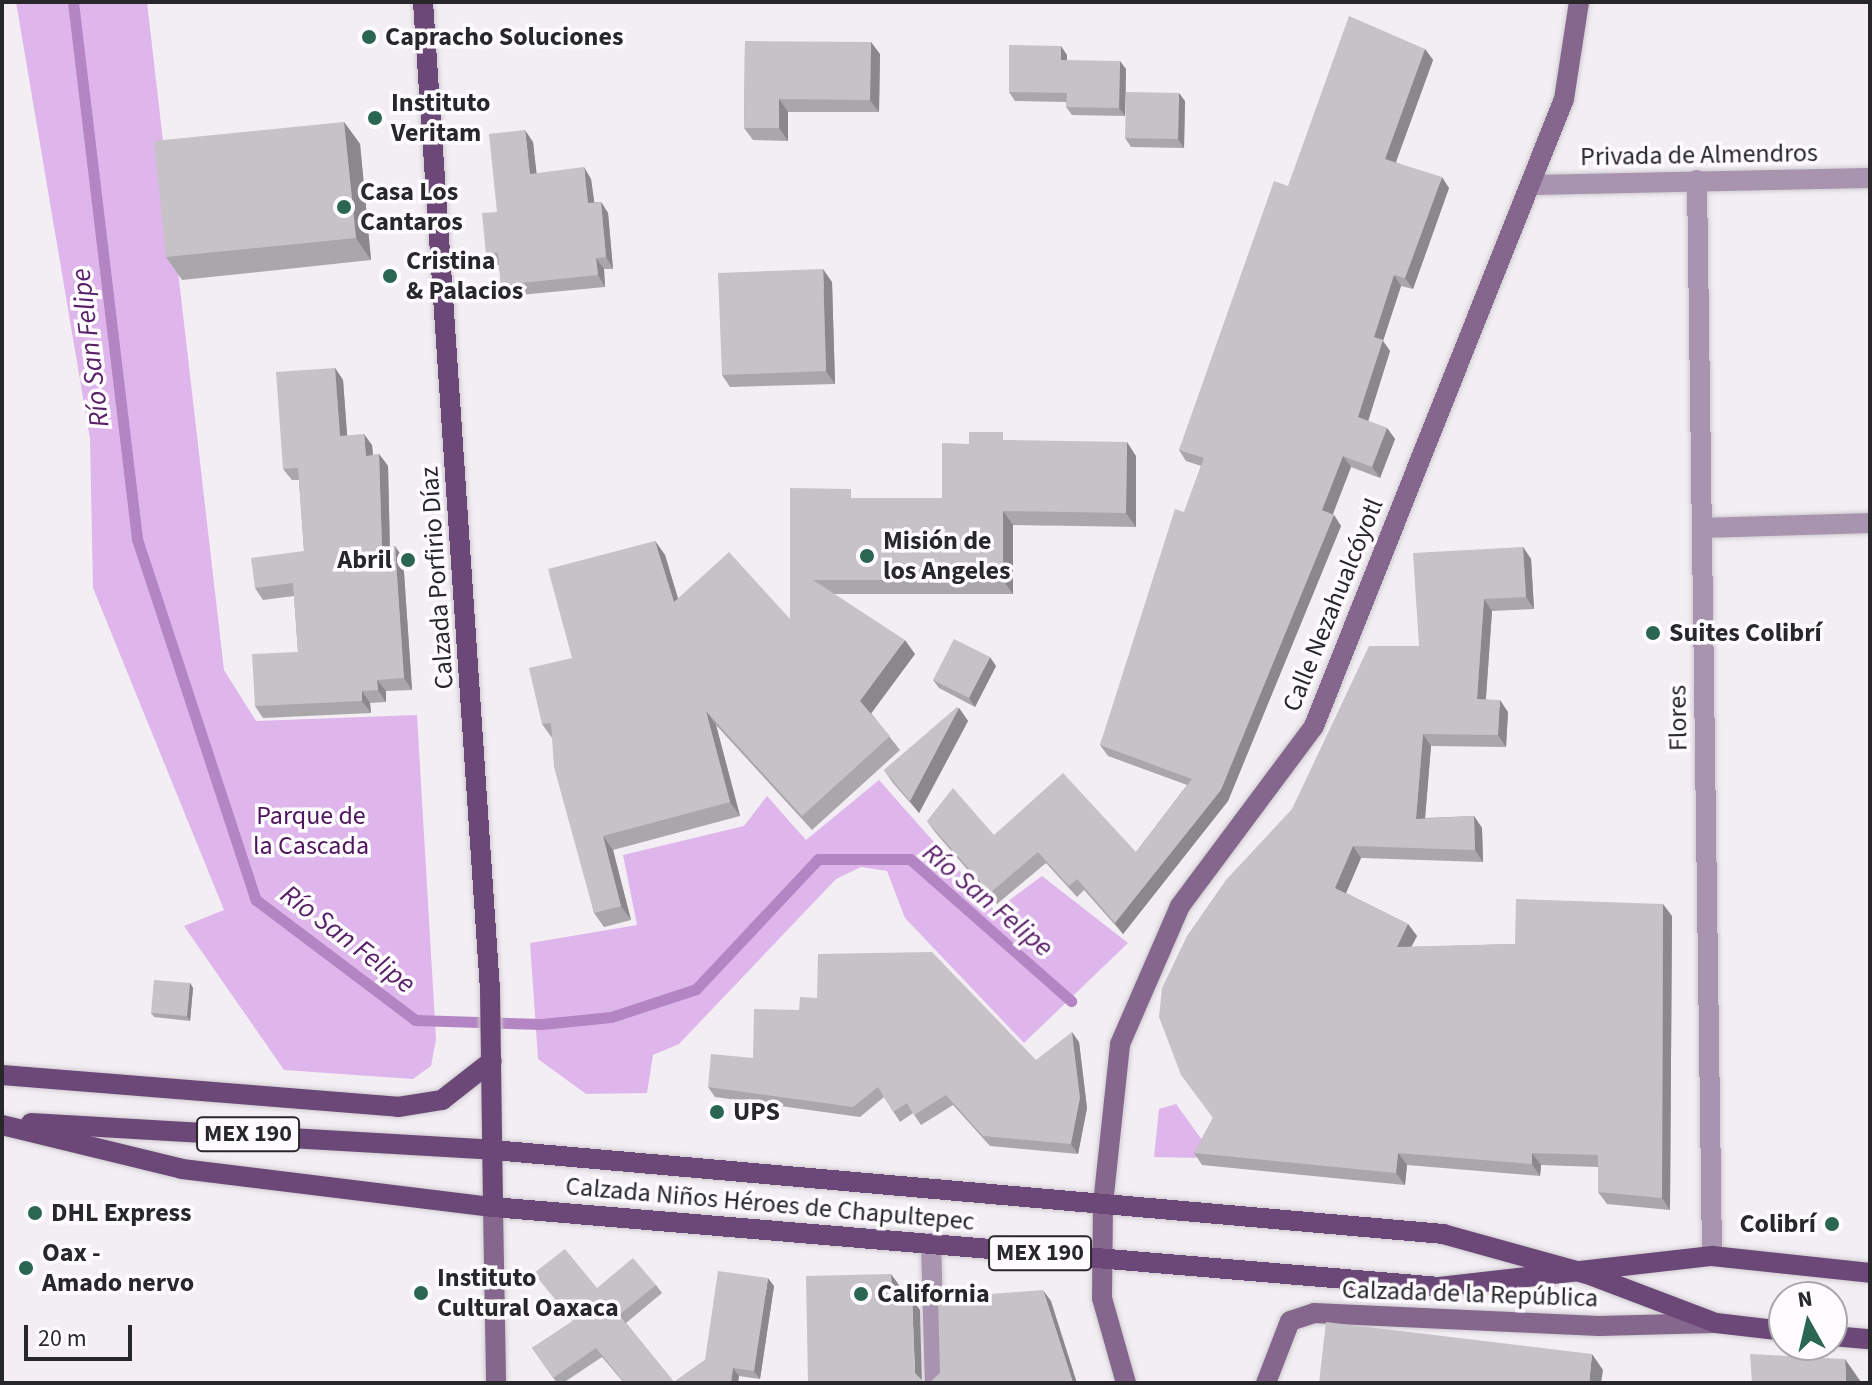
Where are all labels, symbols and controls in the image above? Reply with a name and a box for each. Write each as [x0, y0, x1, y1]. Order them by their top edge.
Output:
place label: Capracho Soluciones [385, 21, 623, 53]
marker: Capracho Soluciones [360, 28, 378, 46]
place label: Instituto Veritam [391, 87, 490, 148]
marker: Instituto Veritam [366, 109, 384, 127]
street label: Privada de Almendros [1580, 137, 1818, 173]
place label: Casa Los Cantaros [360, 176, 463, 238]
marker: Casa Los Cantaros [335, 198, 353, 216]
place label: Cristina & Palacios [406, 245, 523, 306]
water label: Río San Felipe [64, 267, 116, 429]
marker: Cristina & Palacios [381, 267, 399, 285]
street label: Calzada Porfirio Díaz [414, 466, 460, 690]
street label: Calle Nezahualcóyotl [1276, 494, 1390, 716]
place label: Misión de los Angeles [883, 525, 1011, 586]
place label: Abril [337, 544, 392, 576]
marker: Misión de los Angeles [858, 547, 876, 565]
marker: Abril [399, 551, 417, 569]
place label: Suites Colibrí [1669, 617, 1822, 649]
marker: Suites Colibrí [1644, 624, 1662, 642]
street label: Flores [1662, 685, 1694, 751]
park label: Parque de la Cascada [253, 800, 369, 862]
water label: Río San Felipe [916, 836, 1060, 964]
water label: Río San Felipe [274, 877, 422, 1001]
place label: UPS [733, 1096, 780, 1128]
marker: UPS [708, 1103, 726, 1121]
road number: MEX 190 [196, 1114, 300, 1154]
street label: Calzada Niños Héroes de Chapultepec [564, 1171, 976, 1237]
place label: DHL Express [51, 1197, 192, 1229]
marker: DHL Express [26, 1204, 44, 1222]
place label: Colibrí [1739, 1208, 1816, 1240]
marker: Colibrí [1823, 1215, 1841, 1233]
road number: MEX 190 [988, 1233, 1092, 1273]
place label: Oax - Amado nervo [42, 1237, 194, 1298]
marker: Oax - Amado nervo [17, 1259, 35, 1277]
place label: Instituto Cultural Oaxaca [437, 1262, 619, 1324]
street label: Calzada de la República [1341, 1274, 1599, 1314]
place label: California [877, 1278, 990, 1310]
north arrow [1768, 1281, 1848, 1361]
text: N [1795, 1282, 1814, 1316]
marker: Instituto Cultural Oaxaca [412, 1284, 430, 1302]
marker: California [852, 1285, 870, 1303]
scale bar [28, 1309, 136, 1359]
text: 20 m [38, 1321, 87, 1356]

